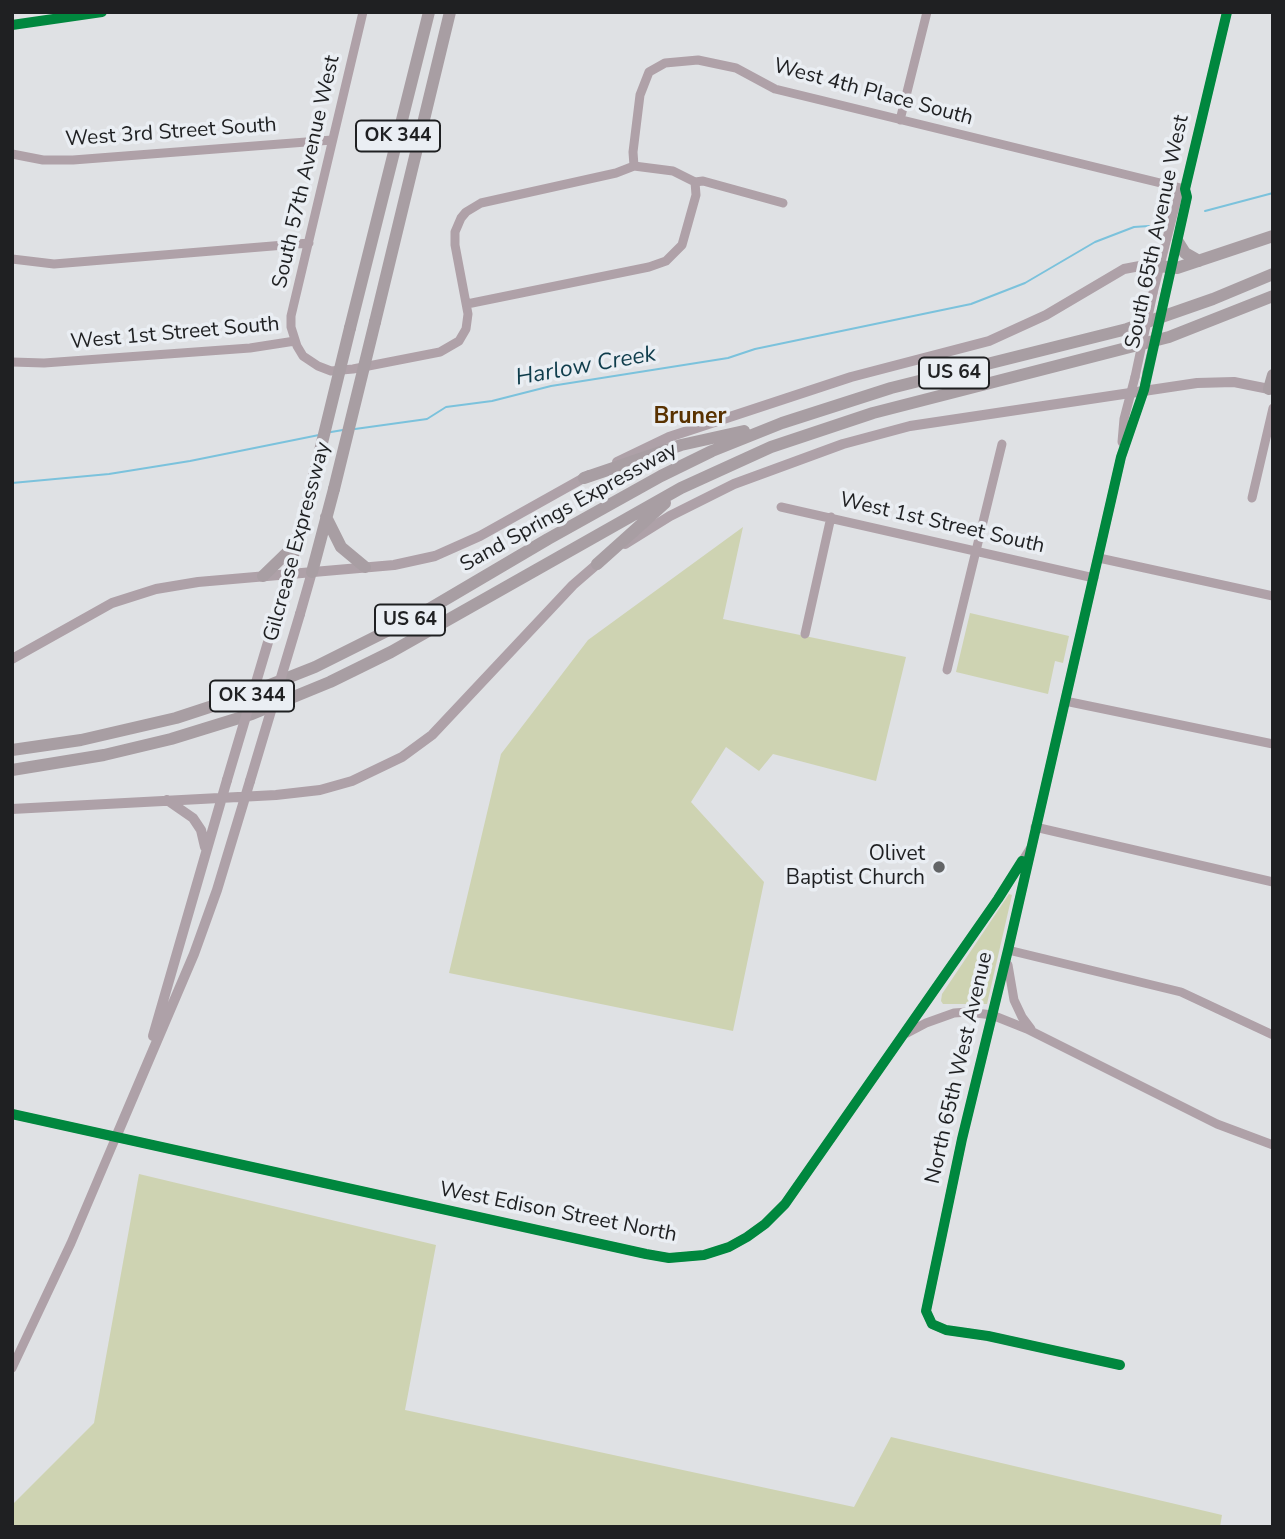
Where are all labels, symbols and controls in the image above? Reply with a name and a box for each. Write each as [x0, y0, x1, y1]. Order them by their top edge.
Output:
street label: South 57th Avenue West [268, 53, 346, 291]
street label: West 4th Place South [771, 54, 975, 132]
street label: West 3rd Street South [64, 113, 278, 153]
street label: South 65th Avenue West [1121, 113, 1195, 351]
road number: OK 344 [356, 120, 440, 152]
street label: West 1st Street South [70, 312, 280, 356]
water label: Harlow Creek [514, 341, 658, 393]
road number: US 64 [919, 358, 989, 388]
district label: Bruner [653, 403, 727, 431]
street label: Sand Springs Expressway [456, 438, 682, 578]
street label: Gilcrease Expressway [259, 439, 337, 645]
street label: West 1st Street South [837, 488, 1047, 560]
road number: US 64 [375, 604, 445, 636]
road number: OK 344 [210, 680, 294, 712]
place label: Olivet Baptist Church [786, 842, 925, 892]
marker: Olivet Baptist Church [931, 859, 947, 875]
street label: North 65th West Avenue [921, 950, 999, 1186]
street label: West Edison Street North [437, 1178, 679, 1248]

